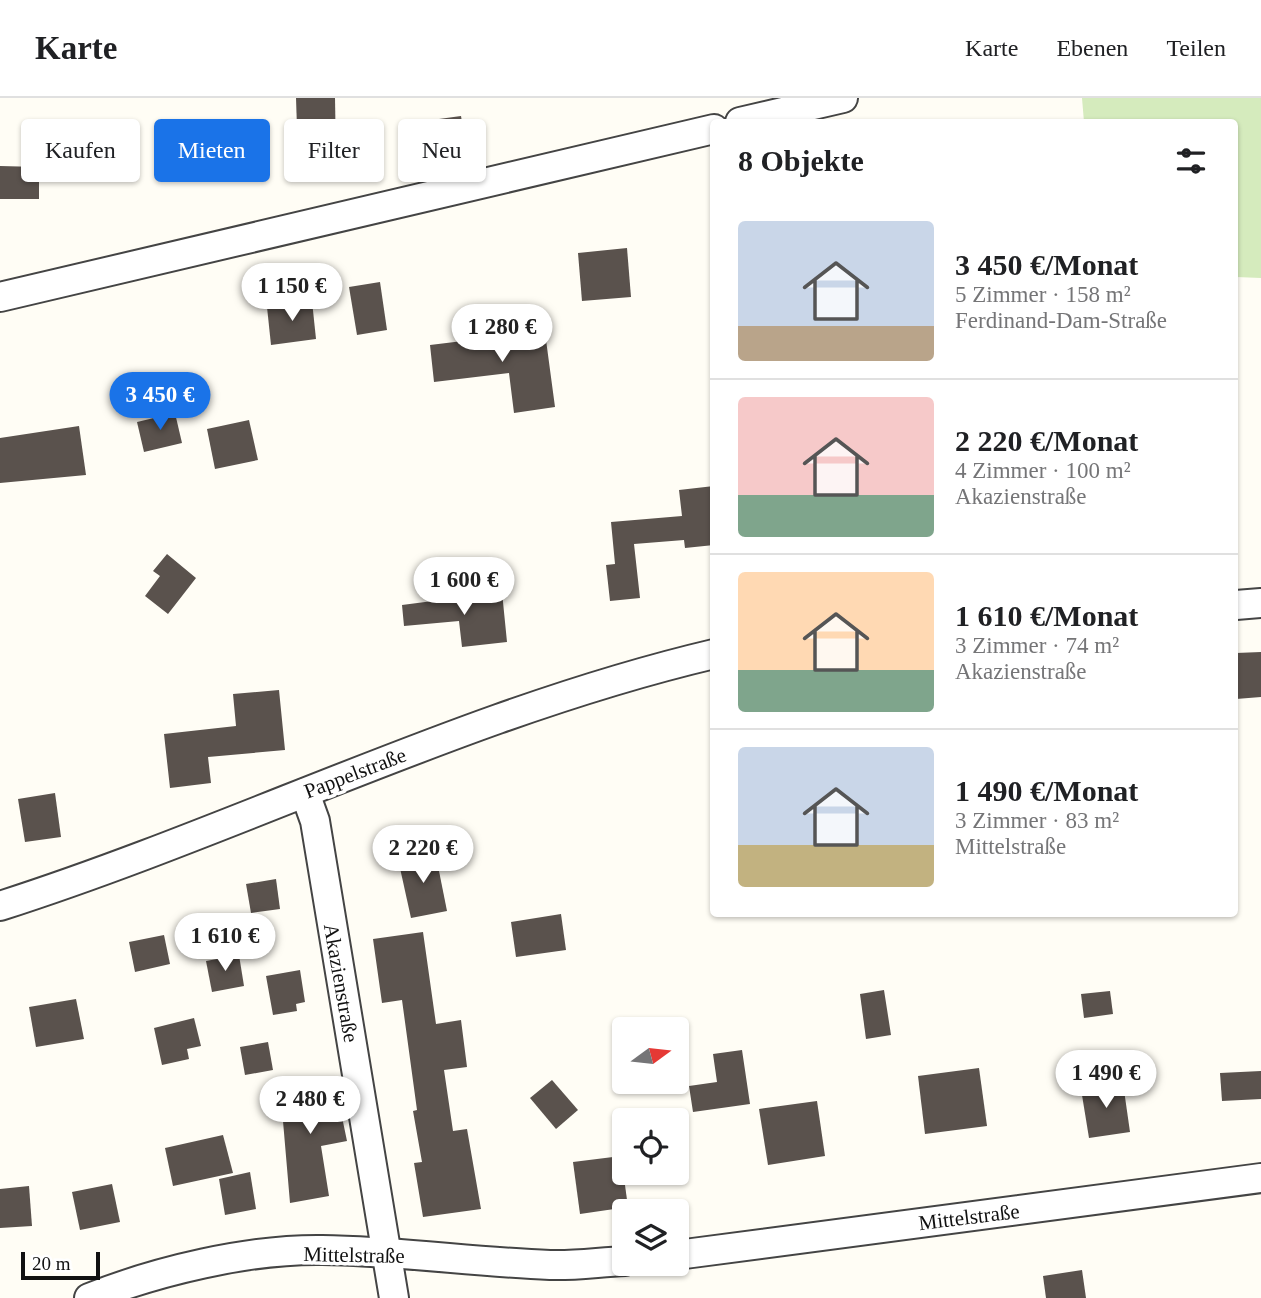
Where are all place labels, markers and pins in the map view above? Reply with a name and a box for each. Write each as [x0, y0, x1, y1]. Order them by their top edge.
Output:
pin: 1 150 € [227, 264, 357, 323]
pin: 1 280 € [437, 304, 567, 364]
pin: 3 450 € [95, 372, 225, 432]
pin: 1 600 € [399, 558, 529, 617]
pin: 2 220 € [358, 826, 488, 885]
pin: 1 610 € [160, 914, 290, 973]
pin: 1 490 € [1041, 1051, 1171, 1110]
pin: 2 480 € [245, 1076, 375, 1136]

